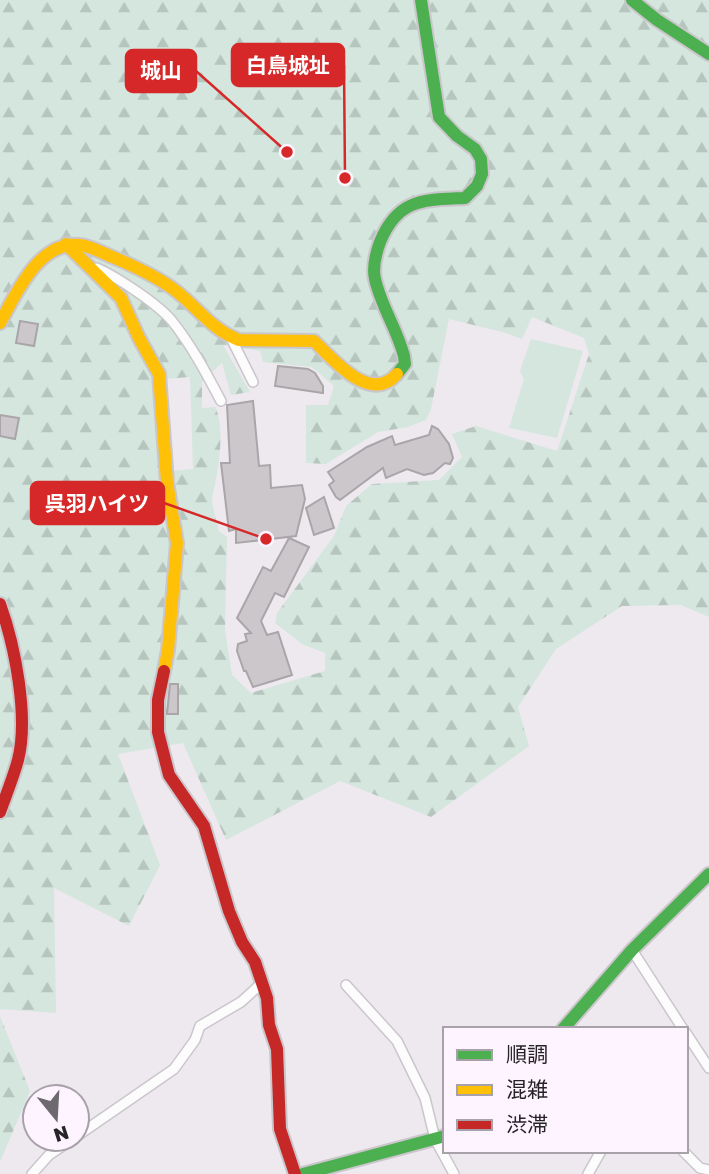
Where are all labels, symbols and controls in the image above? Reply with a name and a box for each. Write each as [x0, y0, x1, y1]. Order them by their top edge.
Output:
callout: 白鳥城址 [232, 44, 344, 86]
callout: 城山 [126, 50, 196, 92]
text: 白鳥城址 [246, 52, 330, 78]
text: 城山 [140, 57, 182, 83]
callout: 呉羽ハイツ [31, 482, 164, 524]
text: 呉羽ハイツ [45, 490, 149, 516]
legend [443, 1027, 688, 1153]
text: 順調 [506, 1041, 548, 1067]
text: 混雑 [506, 1076, 548, 1102]
north arrow [21, 1083, 91, 1153]
text: 渋滞 [506, 1111, 548, 1137]
text: N [51, 1121, 72, 1148]

